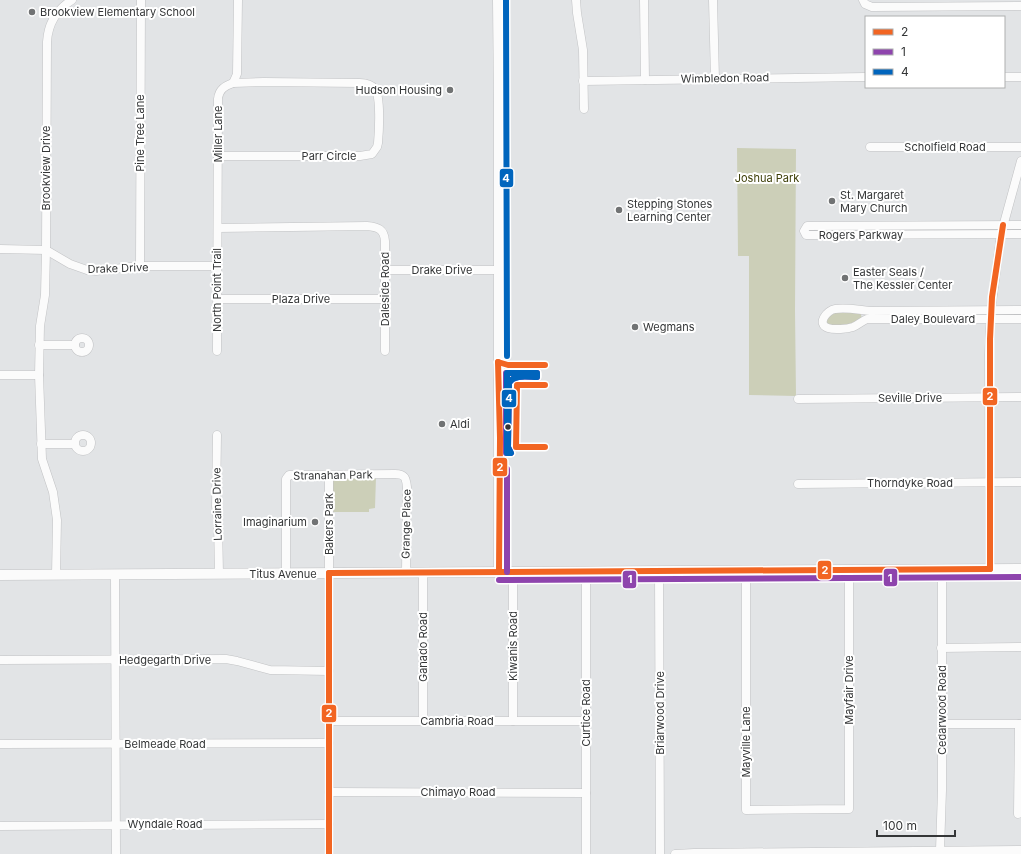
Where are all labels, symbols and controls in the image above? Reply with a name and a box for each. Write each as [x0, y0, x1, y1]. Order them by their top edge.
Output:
place label: Brookview Elementary School [40, 5, 195, 19]
marker: Brookview Elementary School [27, 7, 37, 17]
legend [865, 16, 1005, 88]
text: 2 [901, 24, 908, 39]
text: 1 [901, 44, 906, 59]
text: 4 [901, 64, 909, 79]
street label: Wimbledon Road [681, 70, 769, 86]
place label: Hudson Housing [356, 83, 442, 97]
marker: Hudson Housing [445, 85, 455, 95]
street label: Pine Tree Lane [133, 94, 147, 172]
street label: Miller Lane [211, 106, 225, 162]
street label: Brookview Drive [39, 126, 53, 210]
street label: Scholfield Road [904, 140, 986, 154]
street label: Parr Circle [302, 149, 356, 163]
line badge: 4 [499, 168, 514, 188]
text: 4 [502, 171, 510, 185]
park label: Joshua Park [735, 171, 799, 185]
place label: St. Margaret Mary Church [840, 188, 908, 215]
marker: St. Margaret Mary Church [827, 196, 837, 206]
place label: Stepping Stones Learning Center [627, 197, 712, 224]
marker: Stepping Stones Learning Center [614, 205, 624, 215]
street label: Rogers Parkway [819, 228, 903, 242]
street label: North Point Trail [210, 248, 224, 332]
street label: Daleside Road [378, 252, 392, 326]
street label: Drake Drive [87, 260, 149, 276]
street label: Drake Drive [412, 263, 472, 277]
place label: Easter Seals / The Kessler Center [853, 265, 952, 292]
marker: Easter Seals / The Kessler Center [840, 273, 850, 283]
street label: Plaza Drive [272, 292, 330, 306]
street label: Daley Boulevard [891, 312, 975, 326]
place label: Wegmans [643, 320, 695, 334]
marker: Wegmans [630, 322, 640, 332]
line badge: 2 [982, 387, 998, 406]
line badge: 4 [501, 389, 517, 408]
text: 2 [987, 389, 994, 403]
text: 4 [505, 391, 513, 405]
street label: Seville Drive [878, 391, 942, 405]
place label: Aldi [450, 417, 470, 431]
marker: Aldi [437, 419, 447, 429]
unlabelled marker [503, 422, 513, 432]
line badge: 2 [492, 457, 508, 477]
text: 2 [497, 460, 504, 474]
street label: Lorraine Drive [209, 467, 225, 541]
street label: Stranahan Park [293, 467, 373, 483]
street label: Thorndyke Road [867, 476, 953, 490]
street label: Grange Place [398, 489, 414, 559]
street label: Bakers Park [322, 493, 336, 555]
place label: Imaginarium [243, 515, 307, 529]
marker: Imaginarium [310, 517, 320, 527]
line badge: 2 [817, 560, 832, 580]
text: 2 [822, 563, 829, 577]
street label: Titus Avenue [249, 567, 317, 581]
line badge: 1 [883, 568, 898, 587]
line badge: 1 [622, 570, 637, 589]
text: 1 [888, 571, 893, 585]
text: 1 [628, 572, 633, 586]
street label: Kiwanis Road [506, 611, 520, 681]
street label: Ganado Road [416, 612, 430, 682]
street label: Hedgegarth Drive [119, 653, 211, 667]
street label: Mayfair Drive [842, 655, 856, 725]
street label: Cedarwood Road [935, 665, 949, 755]
street label: Briarwood Drive [653, 671, 667, 755]
street label: Curtice Road [579, 679, 593, 747]
line badge: 2 [321, 704, 337, 723]
text: 2 [326, 706, 333, 720]
street label: Mayville Lane [739, 706, 753, 778]
street label: Cambria Road [420, 714, 494, 728]
street label: Belmeade Road [124, 737, 206, 751]
street label: Chimayo Road [420, 785, 496, 799]
scale bar [877, 812, 955, 838]
street label: Wyndale Road [127, 817, 203, 831]
text: 100 m [883, 818, 917, 833]

